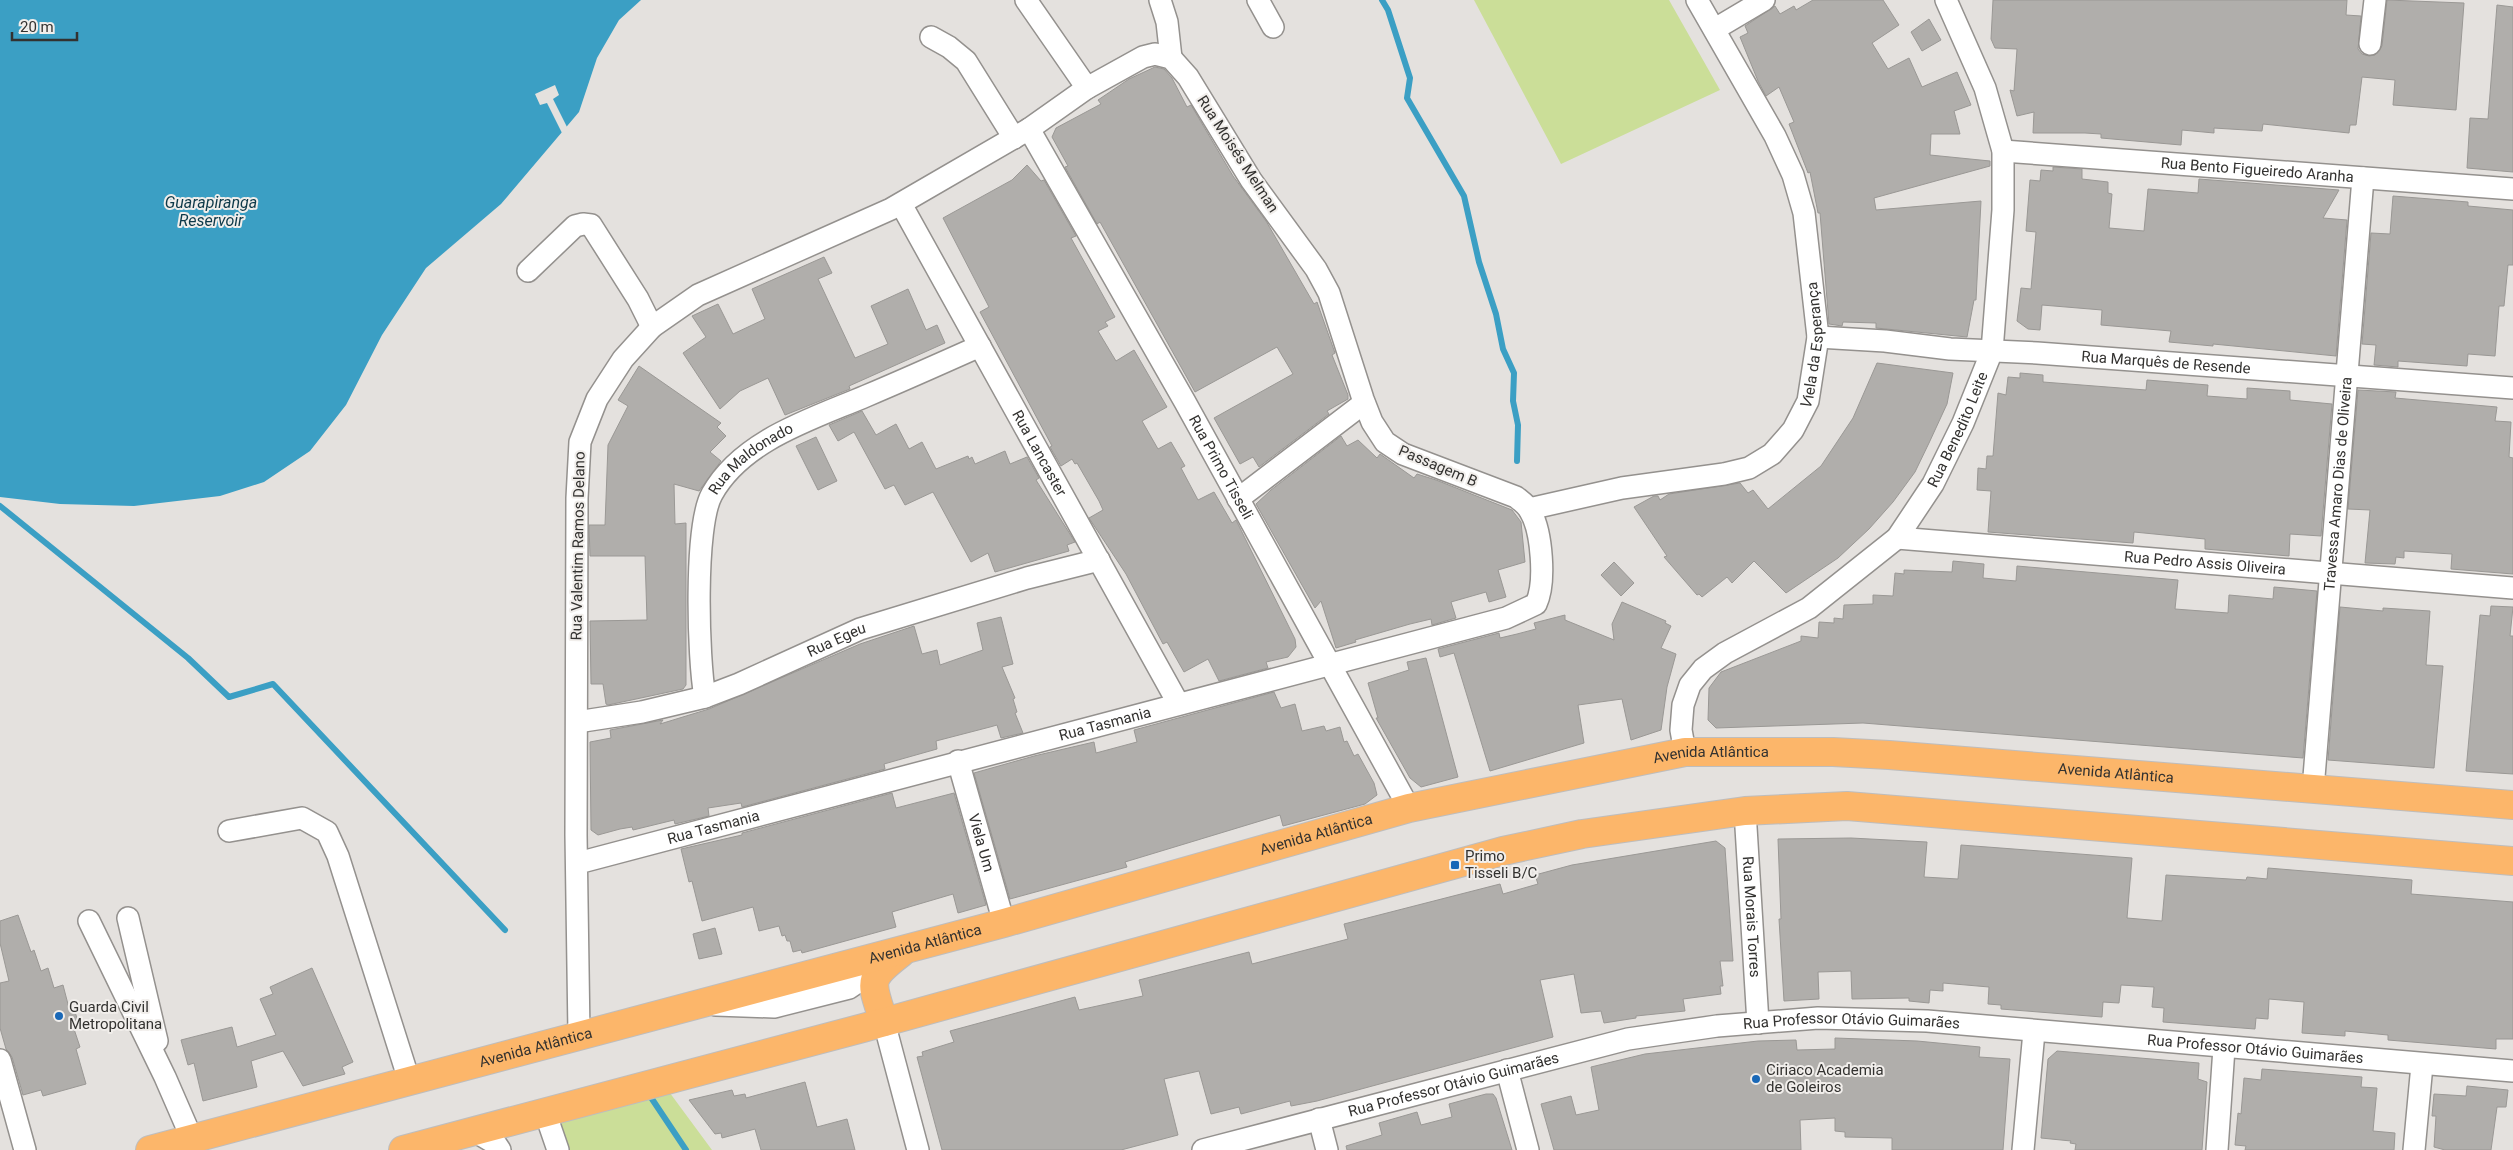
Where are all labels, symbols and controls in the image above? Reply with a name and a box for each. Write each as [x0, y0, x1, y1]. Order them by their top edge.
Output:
scale bar [12, 10, 78, 42]
text: 20 m [20, 18, 54, 36]
street label: Rua Moisés Melman [1193, 92, 1283, 216]
street label: Rua Bento Figueiredo Aranha [2160, 154, 2355, 186]
water label: Guarapiranga Reservoir [165, 193, 257, 230]
street label: Viela da Esperança [1797, 281, 1827, 411]
street label: Rua Marquês de Resende [2081, 347, 2251, 378]
street label: Rua Benedito Leite [1924, 369, 1992, 490]
street label: Travessa Amaro Dias de Oliveira [2320, 376, 2356, 592]
street label: Rua Lancaster [1008, 407, 1070, 499]
street label: Rua Primo Tisseli [1185, 412, 1257, 523]
street label: Rua Maldonado [705, 419, 796, 498]
street label: Passagem B [1396, 441, 1480, 491]
street label: Rua Valentim Ramos Delano [567, 451, 589, 641]
street label: Rua Pedro Assis Oliveira [2123, 547, 2287, 579]
street label: Rua Egeu [804, 619, 868, 661]
street label: Rua Tasmania [1057, 703, 1153, 745]
street label: Avenida Atlântica [1651, 743, 1769, 767]
street label: Avenida Atlântica [2057, 760, 2175, 787]
street label: Rua Tasmania [665, 806, 761, 848]
street label: Avenida Atlântica [1258, 810, 1374, 859]
street label: Viela Um [964, 812, 998, 874]
place label: Primo Tisseli B/C [1465, 847, 1538, 882]
street label: Rua Morais Torres [1739, 856, 1764, 978]
marker: Primo Tisseli B/C [1449, 859, 1461, 871]
street label: Avenida Atlântica [867, 920, 984, 968]
place label: Guarda Civil Metropolitana [69, 998, 162, 1033]
street label: Rua Professor Otávio Guimarães [1742, 1009, 1961, 1033]
marker: Guarda Civil Metropolitana [53, 1010, 65, 1022]
street label: Avenida Atlântica [477, 1024, 594, 1071]
street label: Rua Professor Otávio Guimarães [2146, 1031, 2364, 1067]
street label: Rua Professor Otávio Guimarães [1346, 1048, 1561, 1121]
place label: Ciriaco Academia de Goleiros [1766, 1061, 1884, 1096]
marker: Ciriaco Academia de Goleiros [1750, 1073, 1762, 1085]

